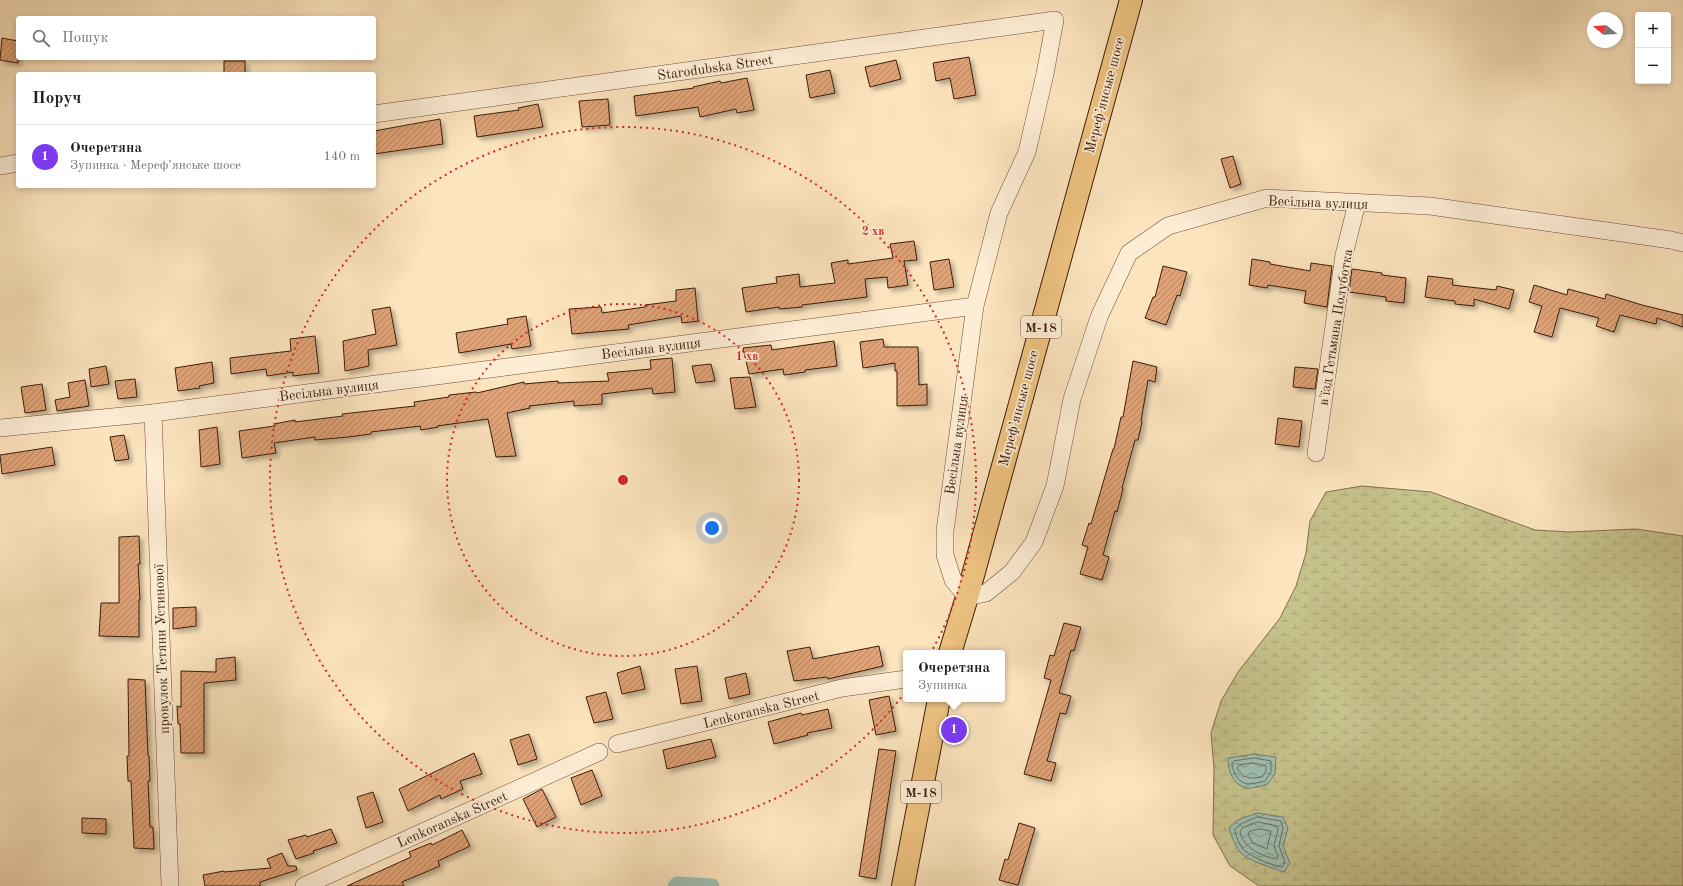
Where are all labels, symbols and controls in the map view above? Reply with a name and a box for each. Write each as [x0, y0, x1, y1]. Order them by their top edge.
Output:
north arrow [1587, 12, 1623, 48]
map controls [1635, 12, 1671, 84]
button: + [1635, 12, 1671, 48]
search box [16, 16, 376, 60]
icon: search [30, 27, 52, 49]
text: Пошук [62, 31, 108, 46]
street label: Мереф’янське шосе [1083, 36, 1128, 155]
button: − [1635, 48, 1671, 84]
street label: Starodubska Street [657, 53, 774, 83]
text: Поруч [32, 90, 81, 107]
text: Очеретяна [70, 141, 142, 156]
text: 1 [41, 150, 49, 163]
text: 140 m [323, 150, 360, 163]
text: Зупинка · Мереф’янське шосе [70, 159, 241, 172]
street label: Весільна вулиця [1268, 194, 1368, 212]
text: 2 хв [862, 226, 884, 238]
street label: в'їзд Гетьмана Полуботка [1317, 248, 1355, 406]
road number: М-18 [1021, 316, 1061, 338]
street label: Весільна вулиця [601, 336, 702, 362]
street label: Мереф’янське шосе [997, 349, 1042, 468]
text: 1 хв [736, 351, 758, 363]
street label: Весільна вулиця [279, 378, 380, 404]
street label: Весільна вулиця [943, 395, 971, 496]
centre of rings [616, 473, 630, 487]
your location [702, 518, 722, 538]
street label: провулок Тетяни Устинової [152, 564, 172, 734]
popup [903, 650, 1005, 702]
text: Очеретяна [918, 661, 990, 676]
text: Зупинка [918, 679, 967, 692]
street label: Lenkoranska Street [702, 689, 821, 731]
pin: 1 [941, 715, 967, 745]
road number: М-18 [901, 781, 941, 803]
street label: Lenkoranska Street [395, 789, 510, 851]

